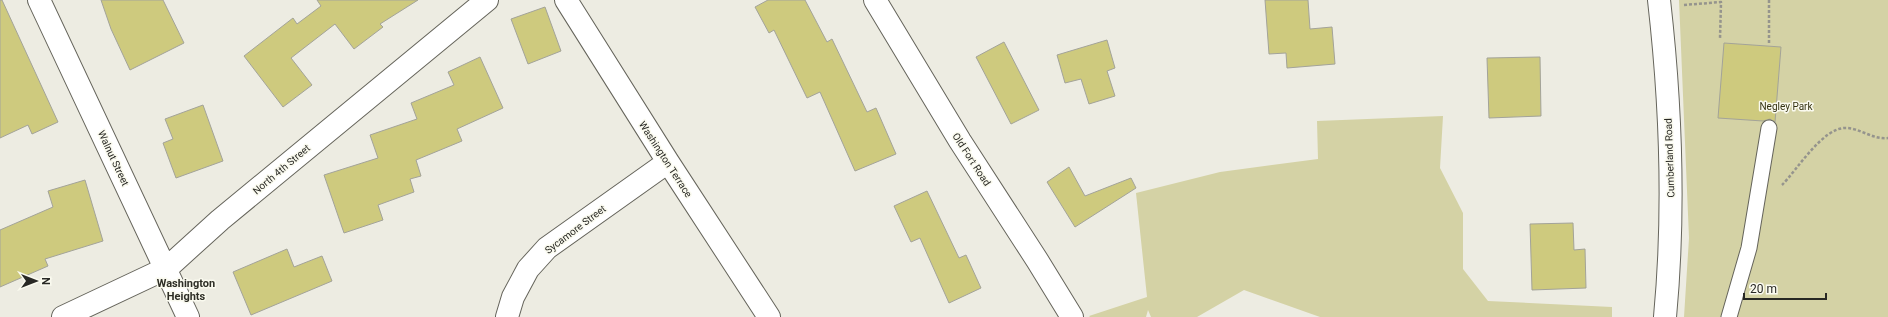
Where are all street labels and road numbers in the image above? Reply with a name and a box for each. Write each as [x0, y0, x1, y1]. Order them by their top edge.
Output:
street label: Cumberland Road [1663, 118, 1676, 198]
street label: Washington Terrace [637, 119, 694, 199]
street label: Walnut Street [96, 129, 131, 188]
street label: Old Fort Road [950, 131, 993, 188]
street label: North 4th Street [251, 142, 312, 196]
street label: Sycamore Street [543, 203, 608, 256]

